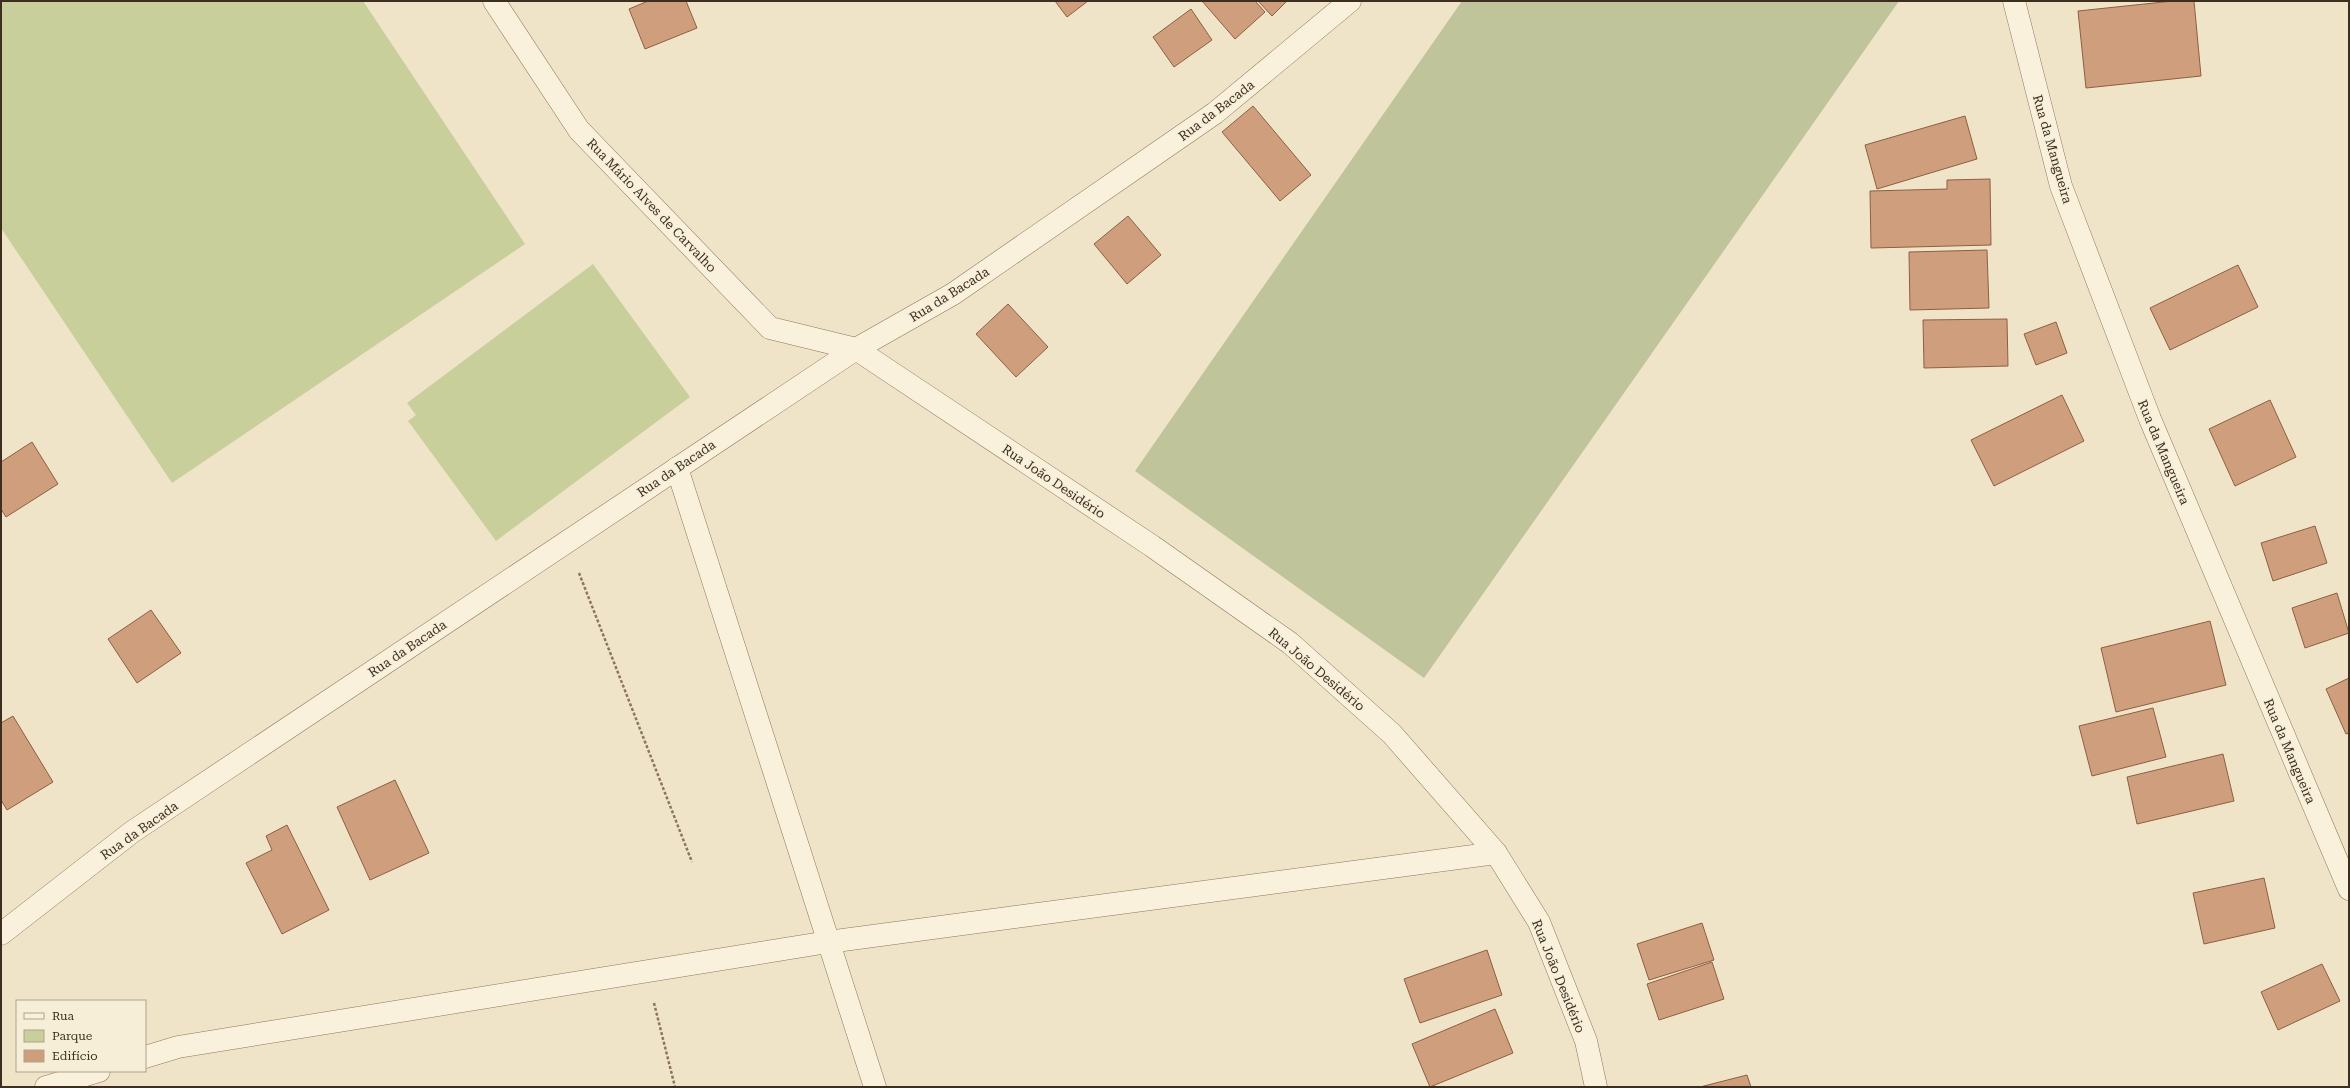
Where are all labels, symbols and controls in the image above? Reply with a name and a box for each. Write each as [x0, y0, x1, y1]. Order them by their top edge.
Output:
street label: Rua da Bacada [1175, 77, 1257, 144]
street label: Rua da Mangueira [2030, 93, 2075, 205]
street label: Rua Mário Alves de Carvalho [584, 135, 720, 275]
street label: Rua da Bacada [907, 264, 992, 325]
street label: Rua da Mangueira [2135, 397, 2192, 507]
street label: Rua da Bacada [634, 437, 718, 500]
street label: Rua João Desidério [999, 441, 1108, 521]
street label: Rua da Bacada [365, 617, 449, 680]
street label: Rua João Desidério [1266, 625, 1368, 714]
street label: Rua da Mangueira [2261, 696, 2318, 806]
street label: Rua da Bacada [98, 798, 181, 863]
street label: Rua João Desidério [1529, 917, 1588, 1035]
legend [16, 1000, 146, 1072]
text: Rua [52, 1009, 75, 1023]
text: Parque [52, 1029, 93, 1043]
text: Edifício [52, 1049, 98, 1063]

